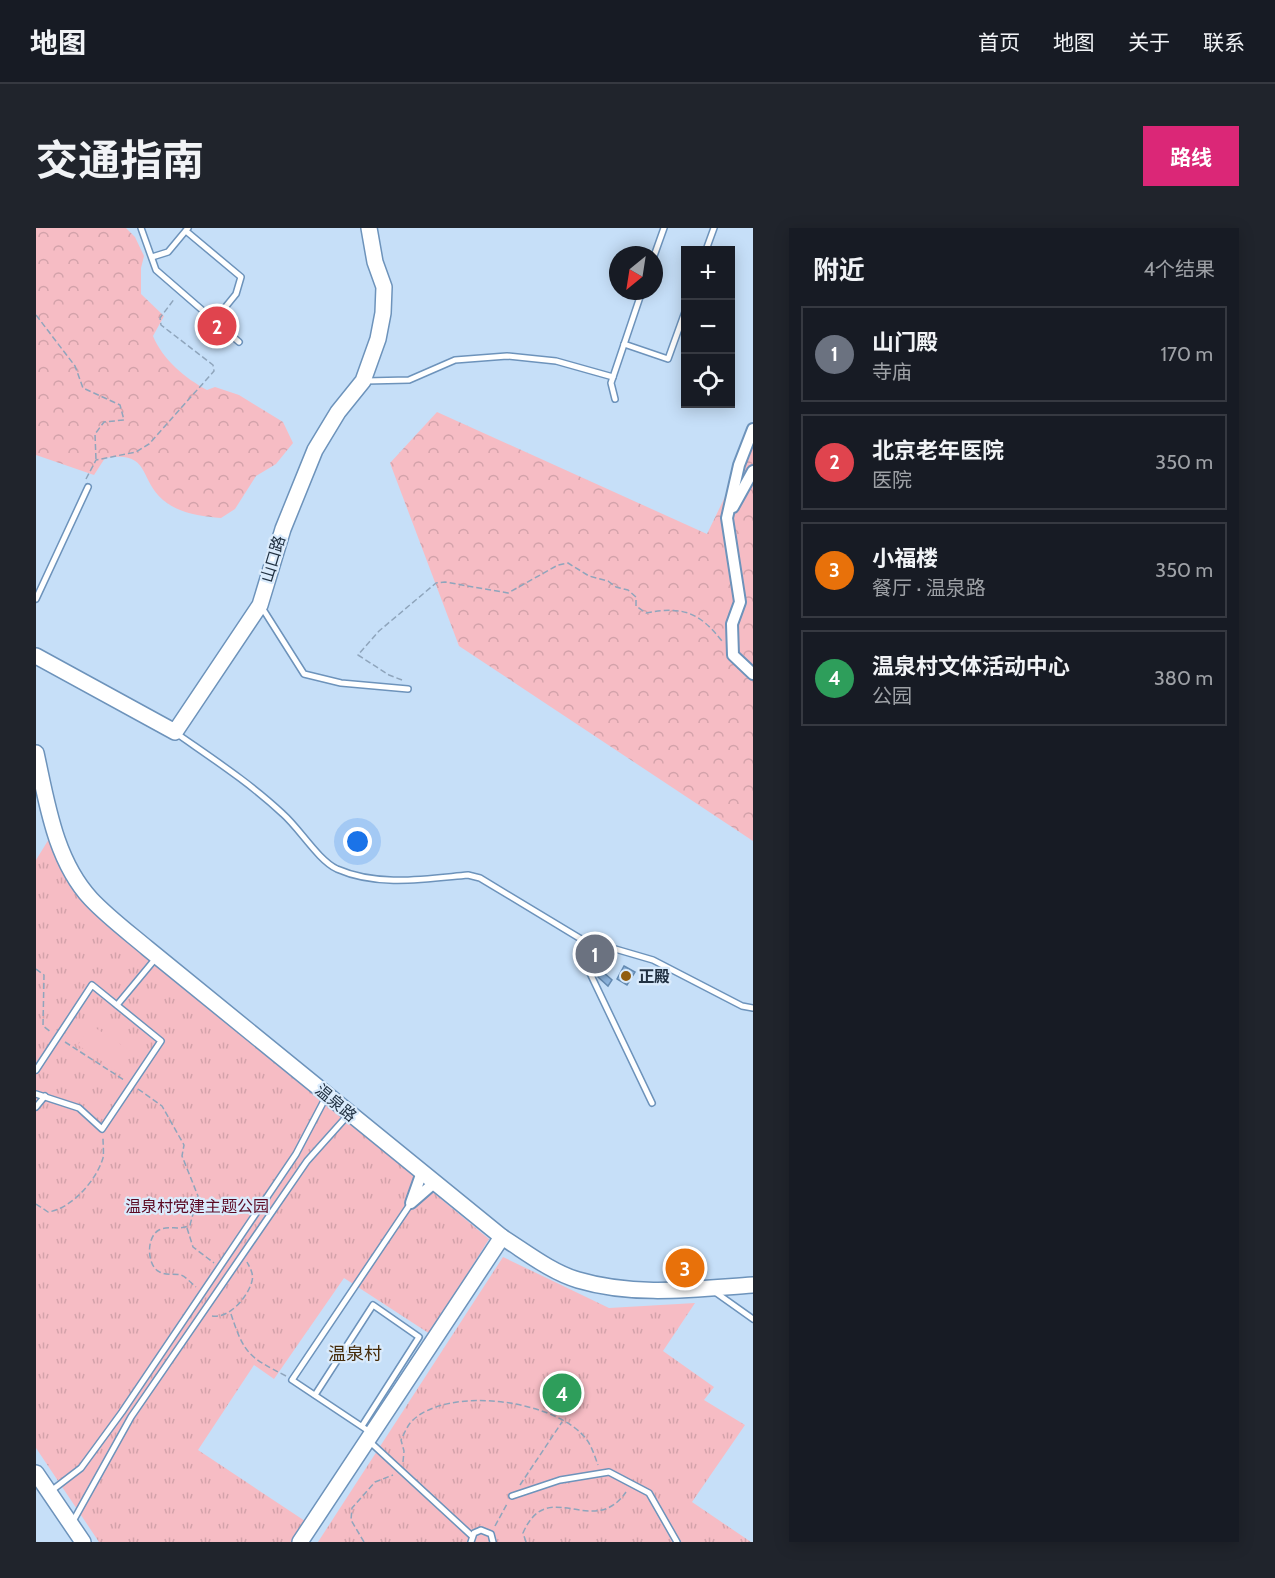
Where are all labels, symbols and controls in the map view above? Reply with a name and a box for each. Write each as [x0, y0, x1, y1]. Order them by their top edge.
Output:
text: 地图 [30, 26, 86, 60]
text: 首页 [978, 30, 1020, 55]
text: 地图 [1053, 30, 1095, 55]
text: 关于 [1128, 30, 1170, 55]
text: 联系 [1203, 30, 1245, 55]
button: 路线 [1143, 126, 1239, 186]
text: 交通指南 [36, 134, 204, 186]
north arrow [609, 246, 663, 300]
map controls [681, 246, 735, 408]
button: + [681, 246, 735, 300]
text: 附近 [813, 254, 865, 286]
text: 4个结果 [1143, 257, 1215, 281]
button: − [681, 300, 735, 354]
pin: 2 [198, 304, 237, 348]
text: 山门殿 [872, 329, 938, 356]
text: 1 [831, 342, 838, 366]
text: 170 m [1161, 342, 1213, 366]
button: locate [681, 354, 735, 408]
text: 寺庙 [872, 360, 912, 384]
text: 北京老年医院 [872, 437, 1004, 464]
text: 2 [829, 450, 840, 474]
text: 350 m [1155, 450, 1213, 474]
text: 医院 [872, 468, 912, 492]
street label: 山口路 [257, 533, 289, 585]
text: 小福楼 [872, 545, 938, 572]
text: 3 [829, 558, 840, 582]
text: 350 m [1155, 558, 1213, 582]
text: 餐厅 · 温泉路 [872, 576, 986, 600]
text: 温泉村文体活动中心 [872, 653, 1070, 680]
text: 4 [828, 666, 841, 690]
text: 380 m [1154, 666, 1213, 690]
text: 公园 [872, 684, 912, 708]
your location [343, 827, 372, 856]
pin: 1 [576, 932, 614, 976]
place label: 正殿 [638, 967, 670, 986]
marker: 正殿 [619, 969, 633, 983]
street label: 温泉路 [312, 1080, 360, 1126]
park label: 温泉村党建主题公园 [125, 1197, 269, 1216]
pin: 3 [666, 1246, 704, 1290]
district label: 温泉村 [328, 1343, 382, 1365]
pin: 4 [542, 1370, 582, 1416]

